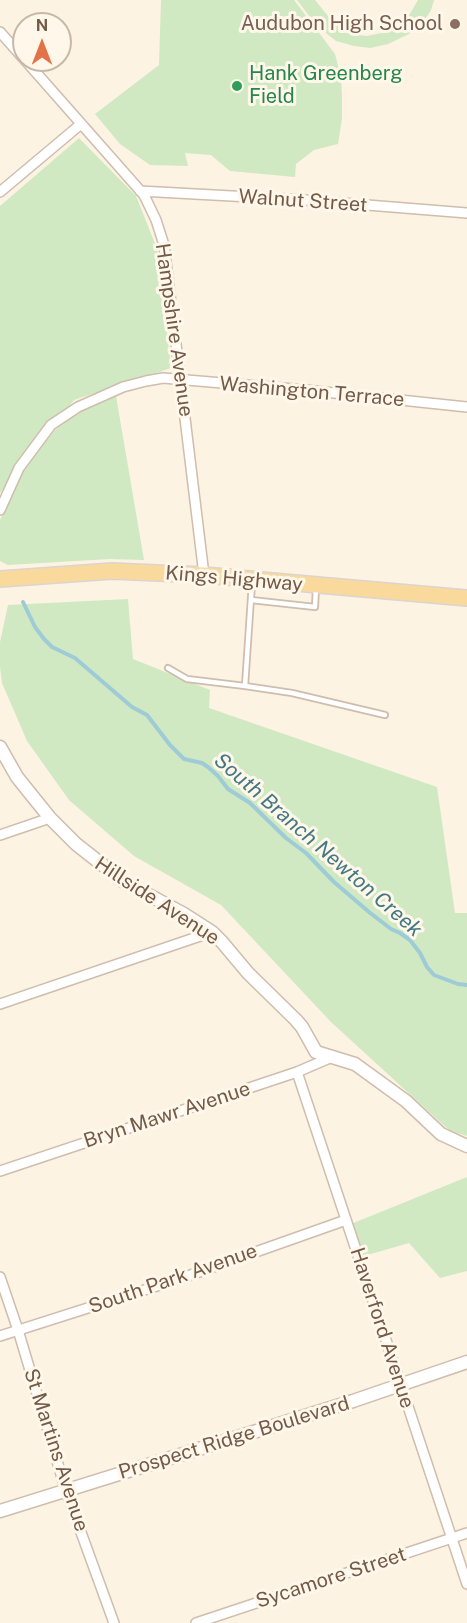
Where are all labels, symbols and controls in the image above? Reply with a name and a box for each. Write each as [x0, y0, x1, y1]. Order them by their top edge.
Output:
north arrow [12, 12, 72, 72]
place label: Audubon High School [241, 12, 443, 36]
text: N [36, 16, 48, 35]
marker: Audubon High School [448, 17, 462, 31]
place label: Hank Greenberg Field [249, 62, 403, 109]
marker: Hank Greenberg Field [230, 79, 244, 93]
street label: Walnut Street [238, 185, 368, 217]
street label: Hampshire Avenue [150, 242, 198, 418]
street label: Washington Terrace [219, 372, 405, 412]
street label: Kings Highway [164, 561, 304, 597]
water label: South Branch Newton Creek [209, 748, 427, 942]
street label: Hillside Avenue [90, 852, 224, 950]
street label: Bryn Mawr Avenue [81, 1077, 253, 1153]
street label: South Park Avenue [86, 1239, 260, 1319]
street label: Haverford Avenue [345, 1245, 419, 1411]
street label: St Martins Avenue [18, 1366, 94, 1534]
street label: Prospect Ridge Boulevard [116, 1391, 352, 1485]
street label: Sycamore Street [253, 1542, 409, 1614]

